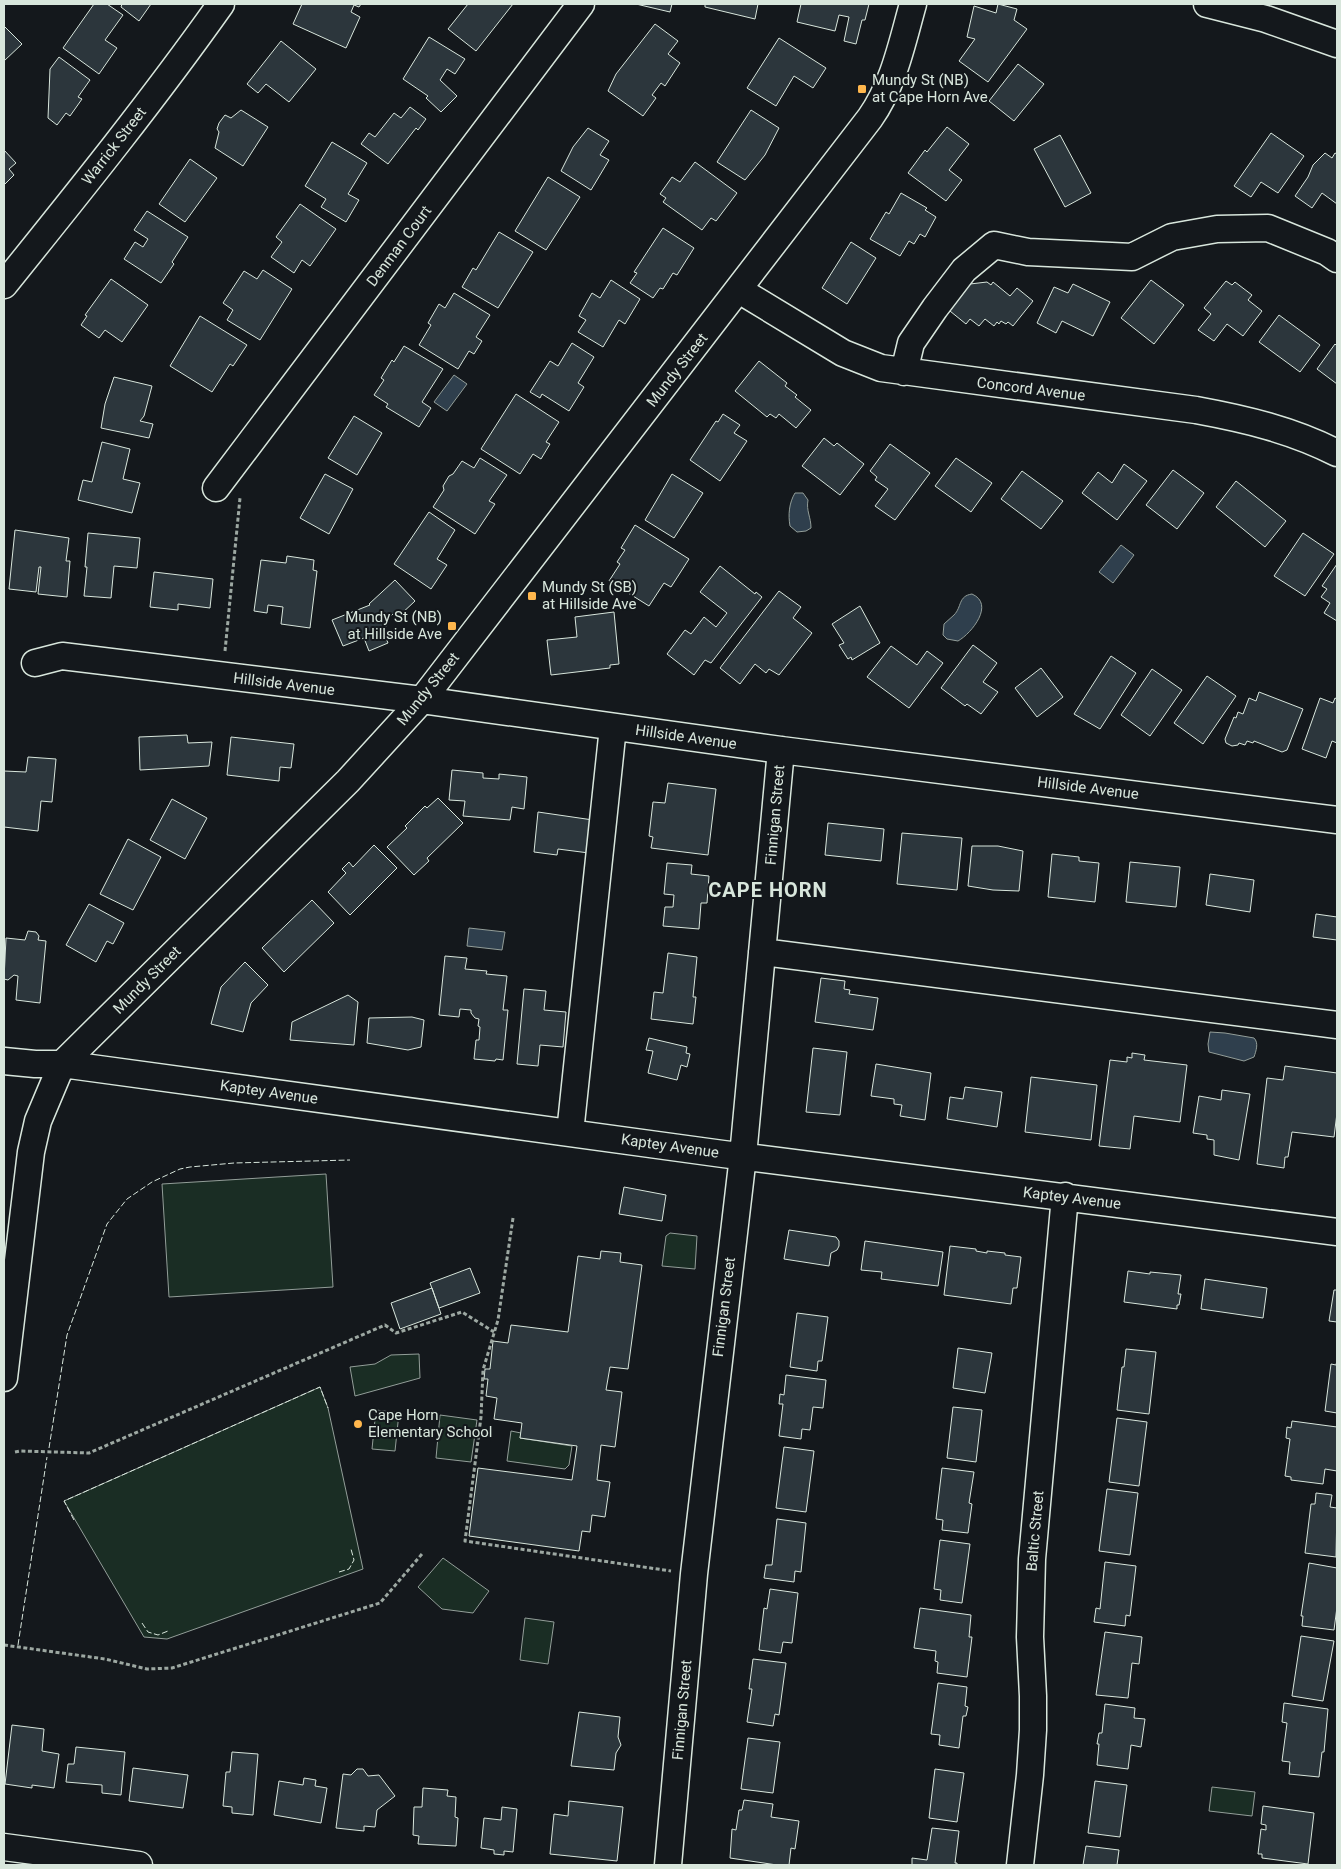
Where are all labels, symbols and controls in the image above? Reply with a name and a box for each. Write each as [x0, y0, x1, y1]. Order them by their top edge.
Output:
place label: Mundy St (NB) at Cape Horn Ave [872, 71, 988, 106]
marker: Mundy St (NB) at Cape Horn Ave [856, 83, 868, 95]
street label: Warrick Street [78, 103, 150, 188]
street label: Denman Court [363, 202, 435, 290]
street label: Mundy Street [643, 330, 711, 410]
street label: Concord Avenue [976, 373, 1086, 405]
place label: Mundy St (SB) at Hillside Ave [542, 578, 637, 613]
marker: Mundy St (SB) at Hillside Ave [526, 590, 538, 602]
place label: Mundy St (NB) at Hillside Ave [345, 608, 442, 643]
marker: Mundy St (NB) at Hillside Ave [446, 620, 458, 632]
street label: Mundy Street [393, 649, 463, 729]
street label: Hillside Avenue [232, 669, 336, 699]
street label: Hillside Avenue [634, 721, 738, 753]
street label: Finnigan Street [762, 764, 788, 866]
street label: Hillside Avenue [1036, 773, 1140, 803]
district label: CAPE HORN [708, 878, 828, 902]
street label: Mundy Street [109, 942, 185, 1018]
street label: Kaptey Avenue [219, 1076, 319, 1108]
street label: Kaptey Avenue [620, 1130, 720, 1162]
street label: Kaptey Avenue [1022, 1183, 1122, 1213]
street label: Finnigan Street [709, 1256, 739, 1358]
place label: Cape Horn Elementary School [368, 1406, 492, 1441]
marker: Cape Horn Elementary School [352, 1418, 364, 1430]
street label: Baltic Street [1023, 1490, 1047, 1572]
street label: Finnigan Street [669, 1659, 695, 1761]

